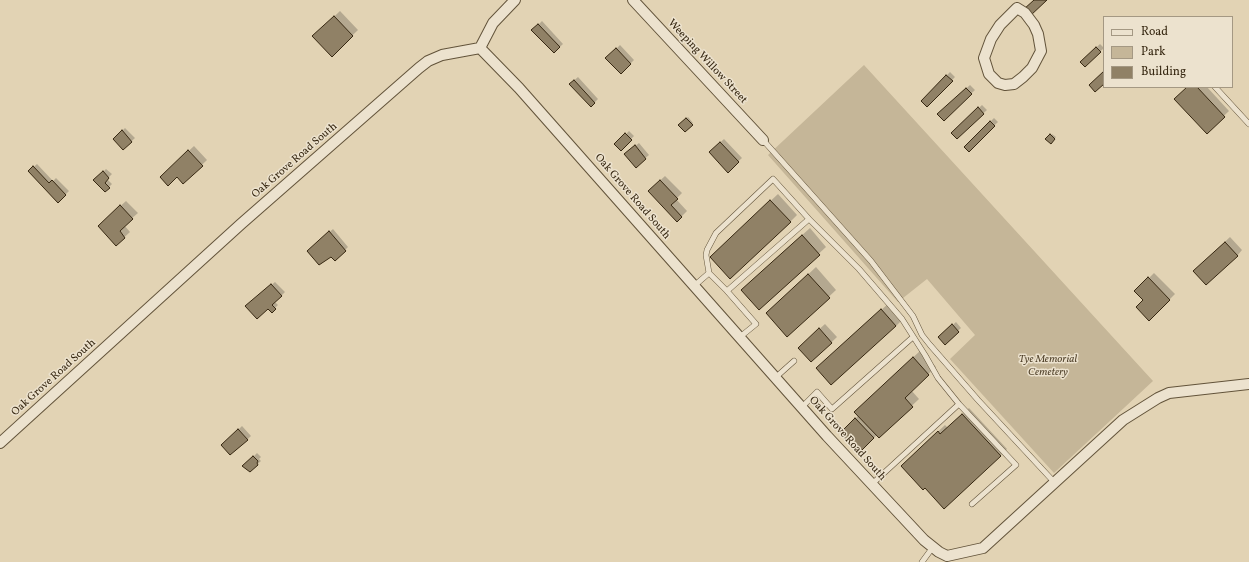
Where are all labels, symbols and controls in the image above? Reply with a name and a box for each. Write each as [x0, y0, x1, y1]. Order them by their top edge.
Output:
legend [1103, 16, 1233, 88]
street label: Weeping Willow Street [665, 17, 749, 107]
text: Road [1141, 24, 1168, 40]
text: Park [1141, 44, 1166, 60]
text: Building [1141, 64, 1186, 80]
street label: Oak Grove Road South [250, 120, 340, 202]
street label: Oak Grove Road South [591, 152, 673, 242]
street label: Oak Grove Road South [9, 337, 99, 419]
park label: Tye Memorial Cemetery [1019, 353, 1077, 379]
street label: Oak Grove Road South [806, 394, 888, 484]

